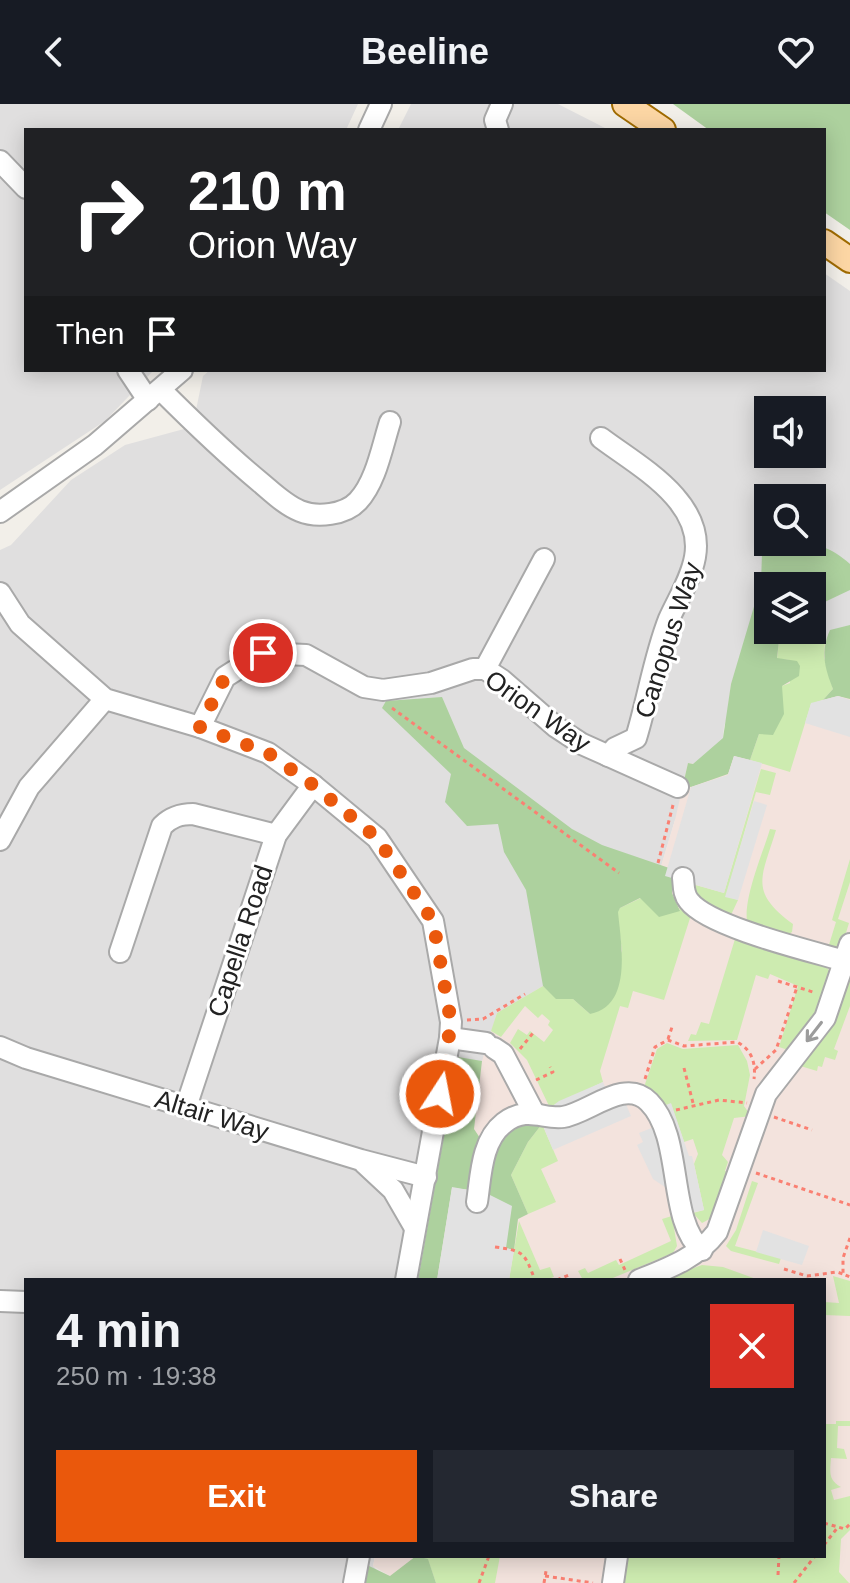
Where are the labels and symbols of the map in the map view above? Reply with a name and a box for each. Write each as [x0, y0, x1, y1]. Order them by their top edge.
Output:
street label: Canopus Way [629, 558, 707, 722]
pin [229, 619, 297, 687]
street label: Orion Way [479, 664, 597, 758]
street label: Capella Road [201, 861, 279, 1021]
one-way arrow [805, 1021, 823, 1042]
position arrow [398, 1052, 482, 1136]
street label: Altair Way [151, 1083, 273, 1147]

